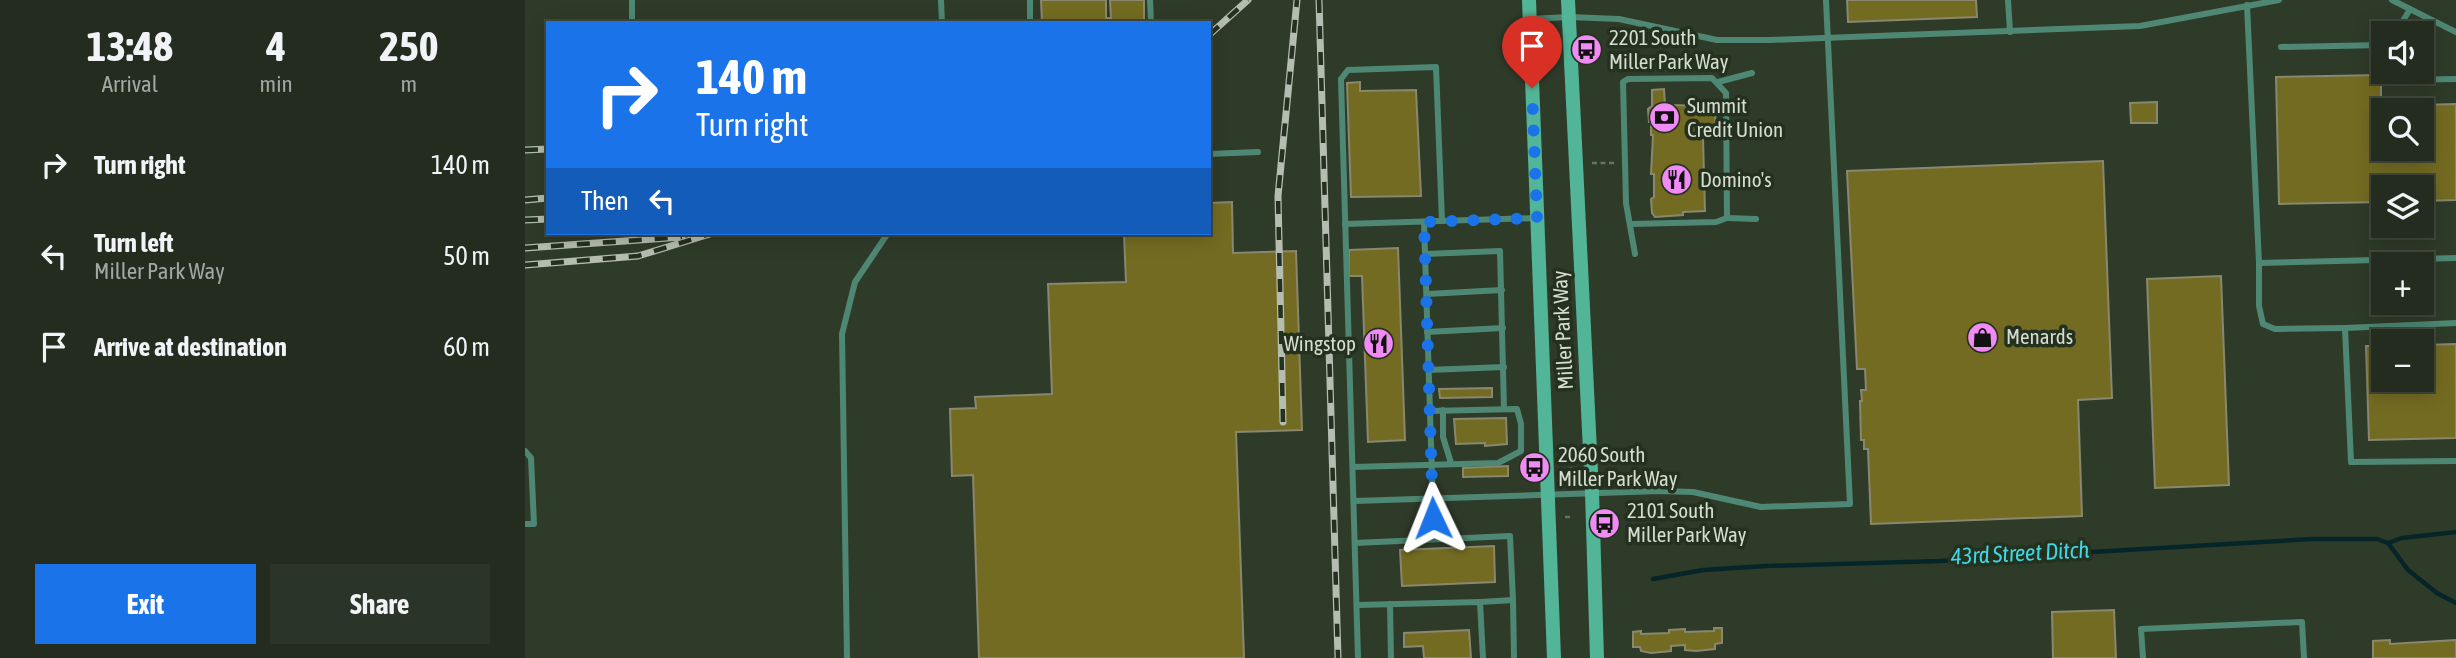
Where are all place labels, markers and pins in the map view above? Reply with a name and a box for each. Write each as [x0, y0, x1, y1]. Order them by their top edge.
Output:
pin [1502, 16, 1562, 88]
place label: 2201 South Miller Park Way [1609, 25, 1729, 73]
bus stop icon: 2201 South Miller Park Way [1569, 33, 1603, 67]
place label: Summit Credit Union [1687, 93, 1783, 141]
bank icon: Summit Credit Union [1647, 101, 1681, 135]
restaurant icon: Domino's [1660, 163, 1694, 197]
place label: Domino's [1700, 167, 1772, 191]
shop icon: Menards [1966, 320, 2000, 354]
place label: Menards [2006, 324, 2073, 348]
restaurant icon: Wingstop [1362, 327, 1396, 361]
place label: Wingstop [1284, 331, 1356, 355]
place label: 2060 South Miller Park Way [1558, 442, 1678, 490]
bus stop icon: 2060 South Miller Park Way [1518, 450, 1552, 484]
place label: 2101 South Miller Park Way [1627, 498, 1747, 546]
bus stop icon: 2101 South Miller Park Way [1587, 506, 1621, 540]

